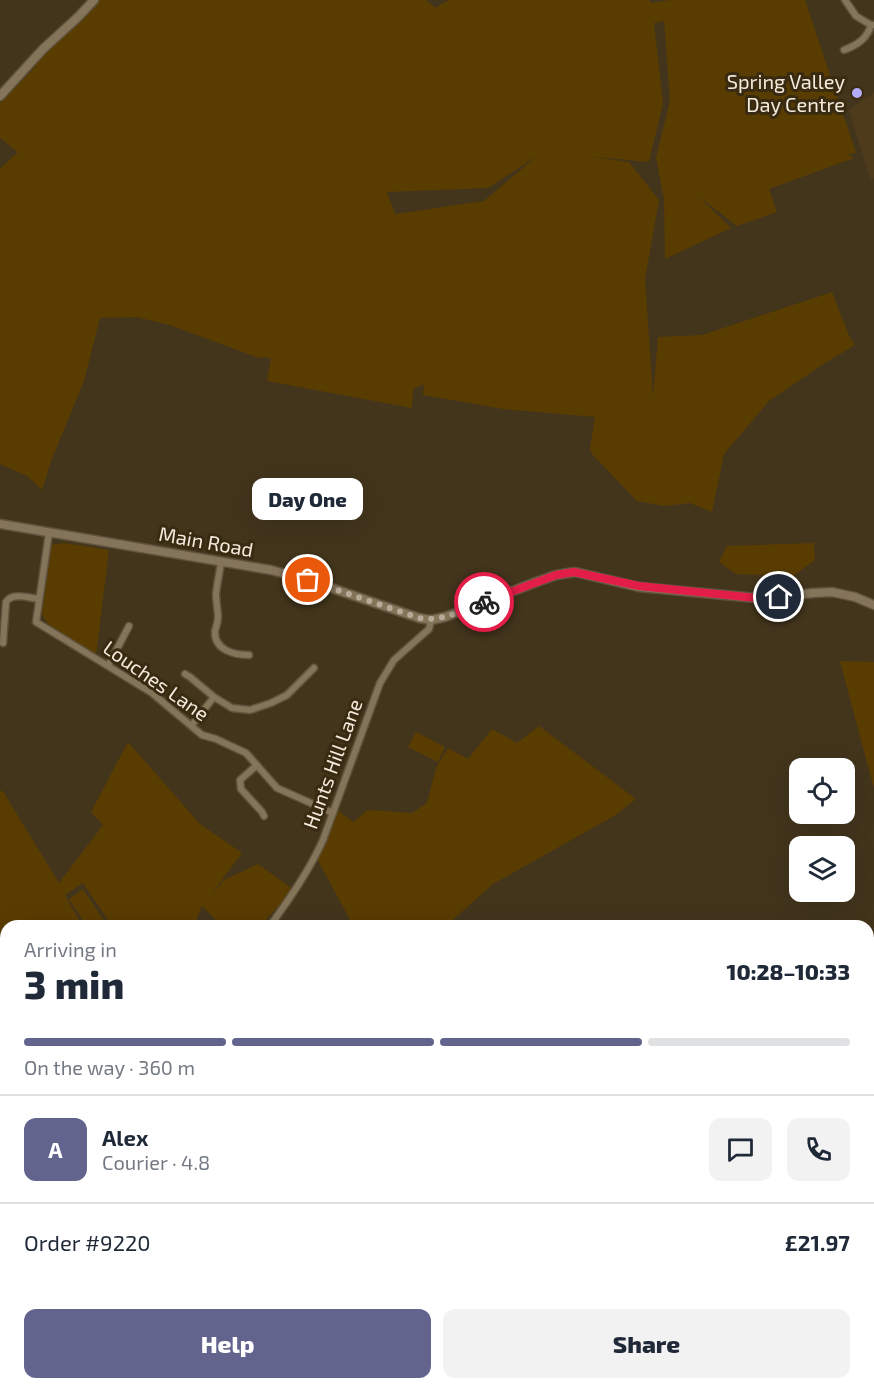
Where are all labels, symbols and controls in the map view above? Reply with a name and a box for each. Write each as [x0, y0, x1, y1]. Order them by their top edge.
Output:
place label: Spring Valley Day Centre [727, 69, 845, 116]
marker: Spring Valley Day Centre [850, 86, 864, 100]
callout: Day One [252, 478, 364, 520]
text: Day One [268, 487, 347, 511]
street label: Main Road [157, 521, 255, 561]
pin [282, 554, 333, 605]
icon: bag [291, 563, 324, 596]
pin [753, 571, 804, 622]
courier [454, 572, 514, 632]
icon: home [762, 580, 795, 613]
icon: bike [468, 586, 501, 619]
street label: Louches Lane [99, 635, 214, 725]
street label: Hunts Hill Lane [297, 695, 367, 832]
map controls [789, 758, 855, 902]
button: locate [789, 758, 855, 824]
button: layers [789, 836, 855, 902]
text: Arriving in [24, 937, 117, 961]
text: 10:28–10:33 [727, 958, 850, 984]
text: 3 min [24, 960, 124, 1007]
text: On the way · 360 m [24, 1055, 195, 1079]
button: chat [709, 1118, 772, 1181]
button: phone [787, 1118, 850, 1181]
text: Alex [102, 1124, 148, 1150]
text: A [48, 1136, 63, 1162]
text: Courier · 4.8 [102, 1150, 210, 1174]
text: Order #9220 [24, 1229, 151, 1255]
text: £21.97 [785, 1229, 850, 1255]
button: Help [24, 1309, 431, 1378]
button: Share [443, 1309, 850, 1378]

